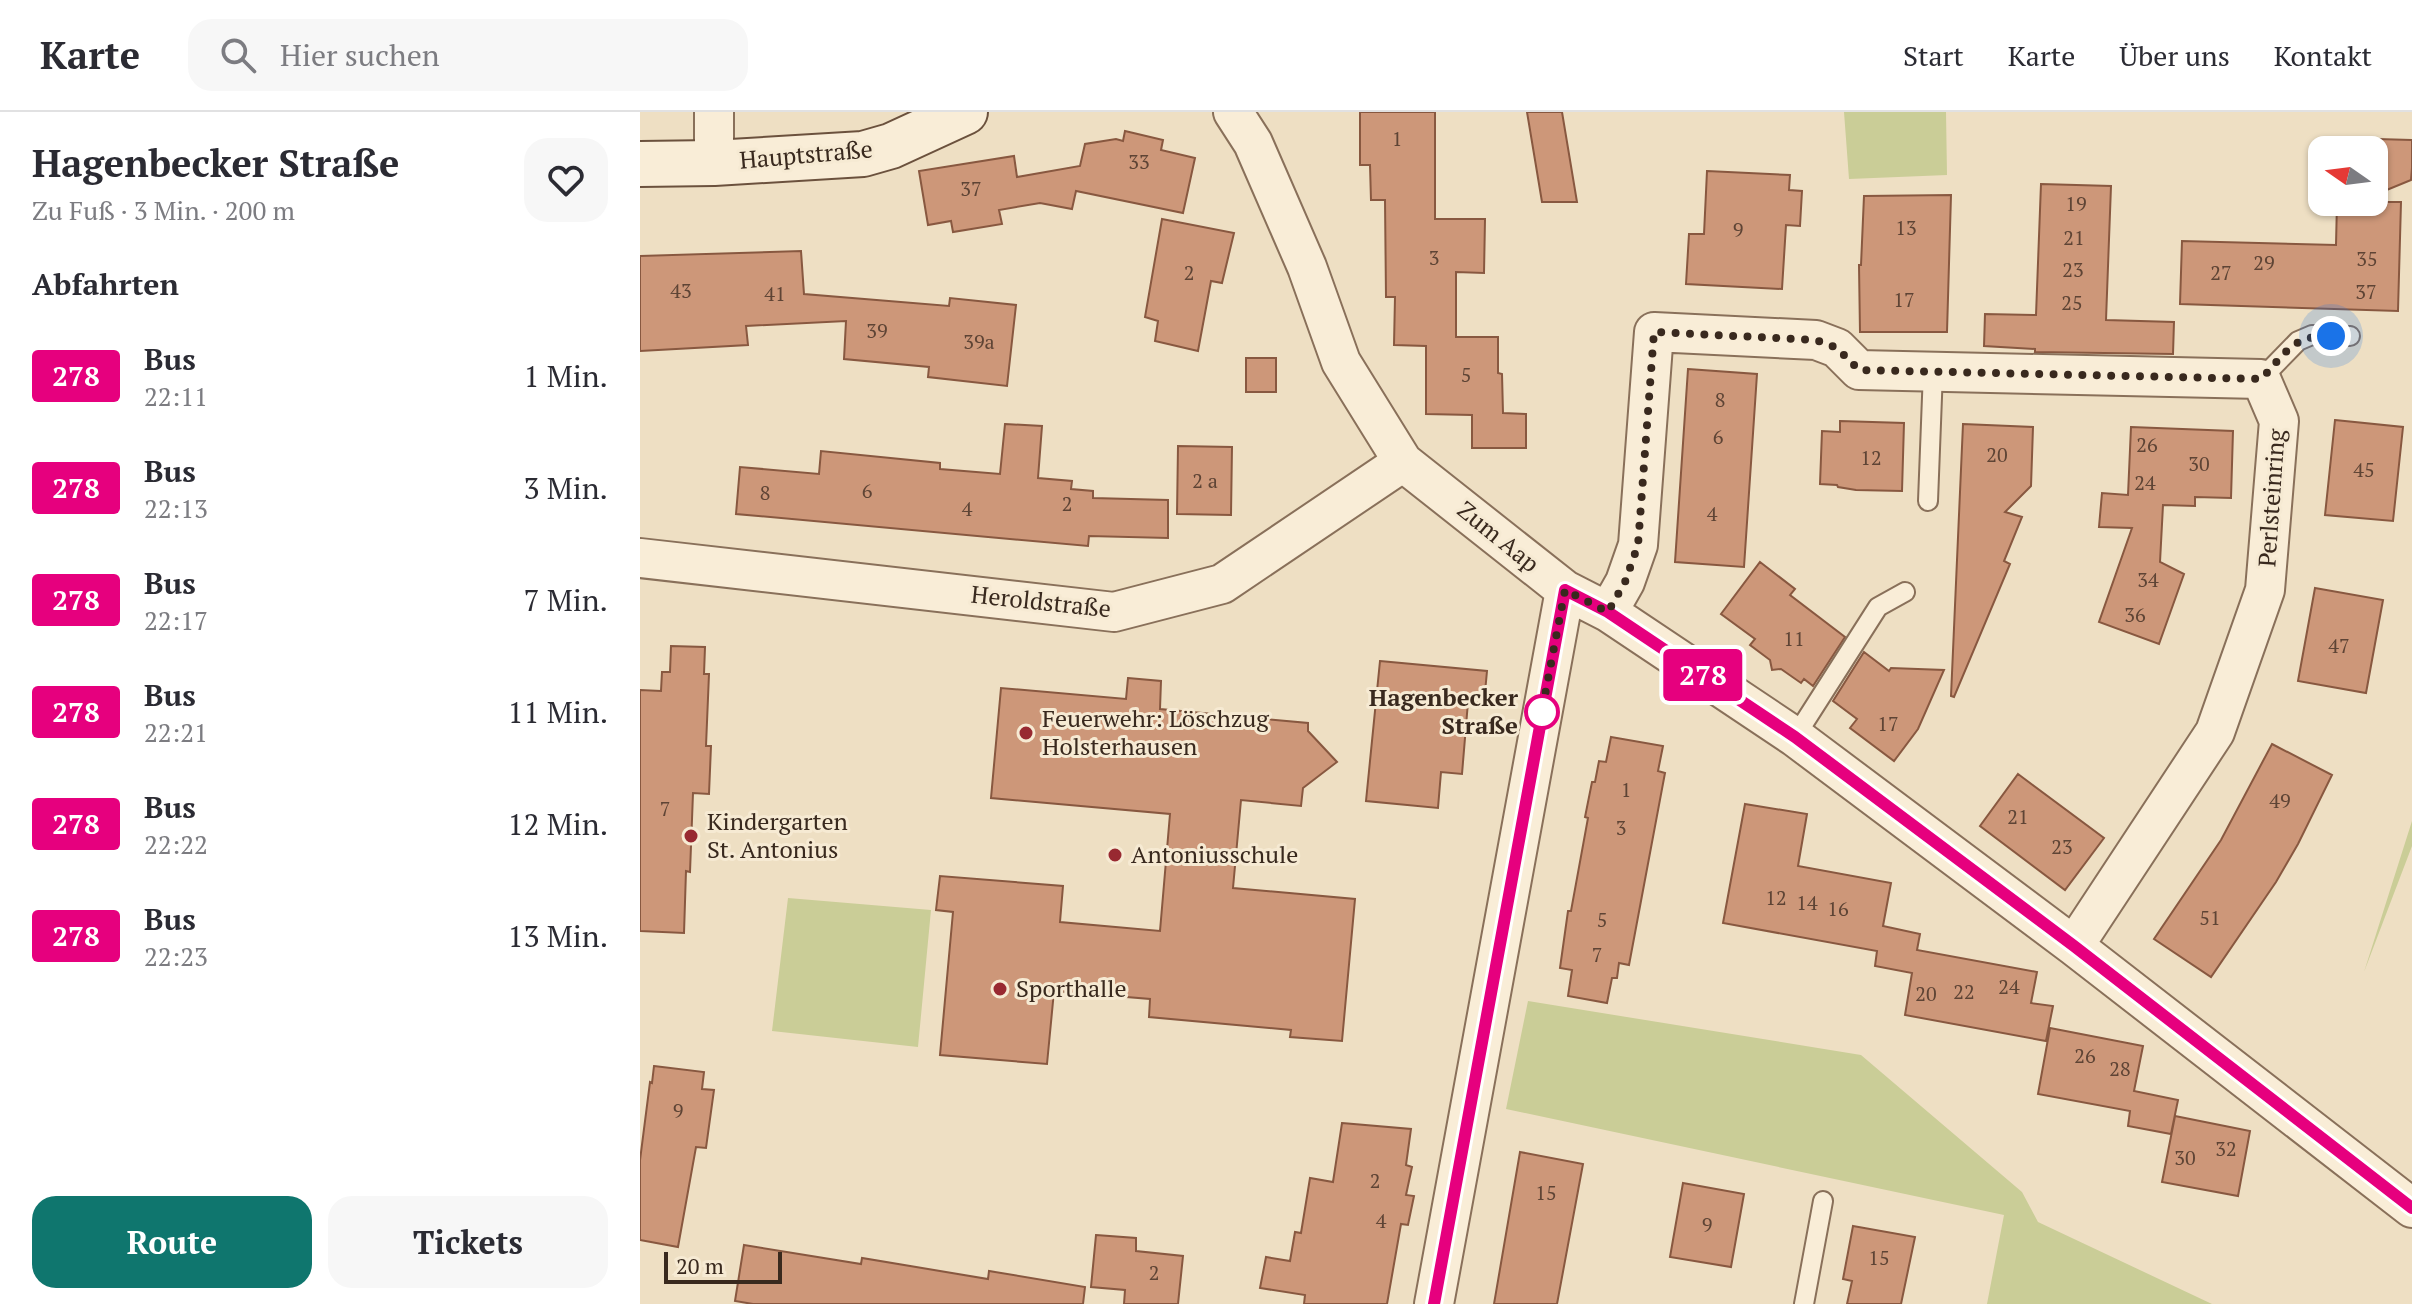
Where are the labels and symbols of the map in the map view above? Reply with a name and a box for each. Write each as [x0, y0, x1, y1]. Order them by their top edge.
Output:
house number: 1 [1392, 125, 1402, 152]
street label: Hauptstraße [738, 132, 874, 176]
north arrow [2308, 136, 2388, 216]
house number: 33 [1128, 148, 1150, 175]
house number: 37 [960, 175, 982, 202]
house number: 19 [2065, 190, 2087, 217]
house number: 13 [1895, 214, 1917, 241]
house number: 9 [1733, 216, 1743, 243]
house number: 21 [2063, 224, 2085, 251]
house number: 3 [1429, 244, 1439, 271]
house number: 35 [2356, 245, 2378, 272]
house number: 29 [2253, 249, 2275, 276]
house number: 23 [2062, 256, 2084, 283]
house number: 2 [1184, 259, 1194, 286]
house number: 27 [2210, 259, 2232, 286]
house number: 43 [670, 277, 692, 304]
house number: 37 [2355, 278, 2377, 305]
house number: 41 [764, 280, 786, 307]
house number: 17 [1893, 286, 1915, 313]
house number: 25 [2061, 289, 2083, 316]
your location [2311, 316, 2351, 356]
house number: 39 [866, 317, 888, 344]
house number: 39a [963, 328, 995, 355]
house number: 5 [1461, 361, 1471, 388]
house number: 8 [1715, 386, 1725, 413]
house number: 6 [1713, 423, 1724, 450]
street label: Perlsteinring [2250, 427, 2292, 568]
house number: 26 [2136, 431, 2158, 458]
house number: 20 [1986, 441, 2008, 468]
house number: 12 [1860, 444, 1882, 471]
house number: 30 [2188, 450, 2210, 477]
house number: 45 [2353, 456, 2375, 483]
house number: 2 a [1192, 467, 1218, 494]
house number: 24 [2134, 469, 2156, 496]
house number: 6 [862, 477, 873, 504]
house number: 8 [760, 479, 770, 506]
house number: 2 [1062, 490, 1072, 517]
street label: Zum Aap [1451, 493, 1546, 579]
house number: 4 [962, 495, 973, 522]
house number: 4 [1707, 500, 1718, 527]
house number: 34 [2137, 566, 2159, 593]
street label: Heroldstraße [970, 578, 1113, 624]
house number: 36 [2124, 601, 2146, 628]
house number: 11 [1783, 625, 1805, 652]
house number: 47 [2328, 632, 2350, 659]
line badge: 278 [1657, 649, 1749, 701]
place label: Hagenbecker Straße [1369, 681, 1519, 741]
marker: Hagenbecker Straße [1525, 695, 1559, 729]
place label: Feuerwehr: Löschzug Holsterhausen [1042, 702, 1269, 762]
house number: 17 [1877, 710, 1899, 737]
marker: Feuerwehr: Löschzug Holsterhausen [1017, 724, 1035, 742]
house number: 1 [1621, 776, 1631, 803]
house number: 49 [2269, 787, 2291, 814]
house number: 7 [660, 795, 670, 822]
house number: 21 [2007, 803, 2029, 830]
place label: Kindergarten St. Antonius [707, 805, 848, 865]
house number: 3 [1616, 814, 1626, 841]
marker: Kindergarten St. Antonius [682, 827, 700, 845]
house number: 23 [2051, 833, 2073, 860]
place label: Antoniusschule [1131, 838, 1298, 870]
marker: Antoniusschule [1106, 846, 1124, 864]
house number: 12 [1765, 884, 1787, 911]
house number: 14 [1796, 889, 1818, 916]
house number: 16 [1827, 895, 1849, 922]
house number: 51 [2199, 904, 2221, 931]
house number: 5 [1597, 906, 1607, 933]
house number: 7 [1592, 941, 1602, 968]
place label: Sporthalle [1016, 972, 1127, 1004]
house number: 24 [1998, 973, 2020, 1000]
house number: 22 [1953, 978, 1975, 1005]
marker: Sporthalle [991, 980, 1009, 998]
house number: 20 [1915, 980, 1937, 1007]
house number: 26 [2074, 1042, 2096, 1069]
house number: 28 [2109, 1055, 2131, 1082]
house number: 9 [673, 1097, 683, 1124]
house number: 32 [2215, 1135, 2237, 1162]
house number: 30 [2174, 1144, 2196, 1171]
house number: 2 [1370, 1167, 1380, 1194]
house number: 15 [1535, 1179, 1557, 1206]
house number: 4 [1376, 1207, 1387, 1234]
house number: 9 [1702, 1211, 1712, 1238]
house number: 15 [1868, 1244, 1890, 1271]
scale bar [664, 1248, 782, 1284]
house number: 2 [1149, 1259, 1159, 1286]

